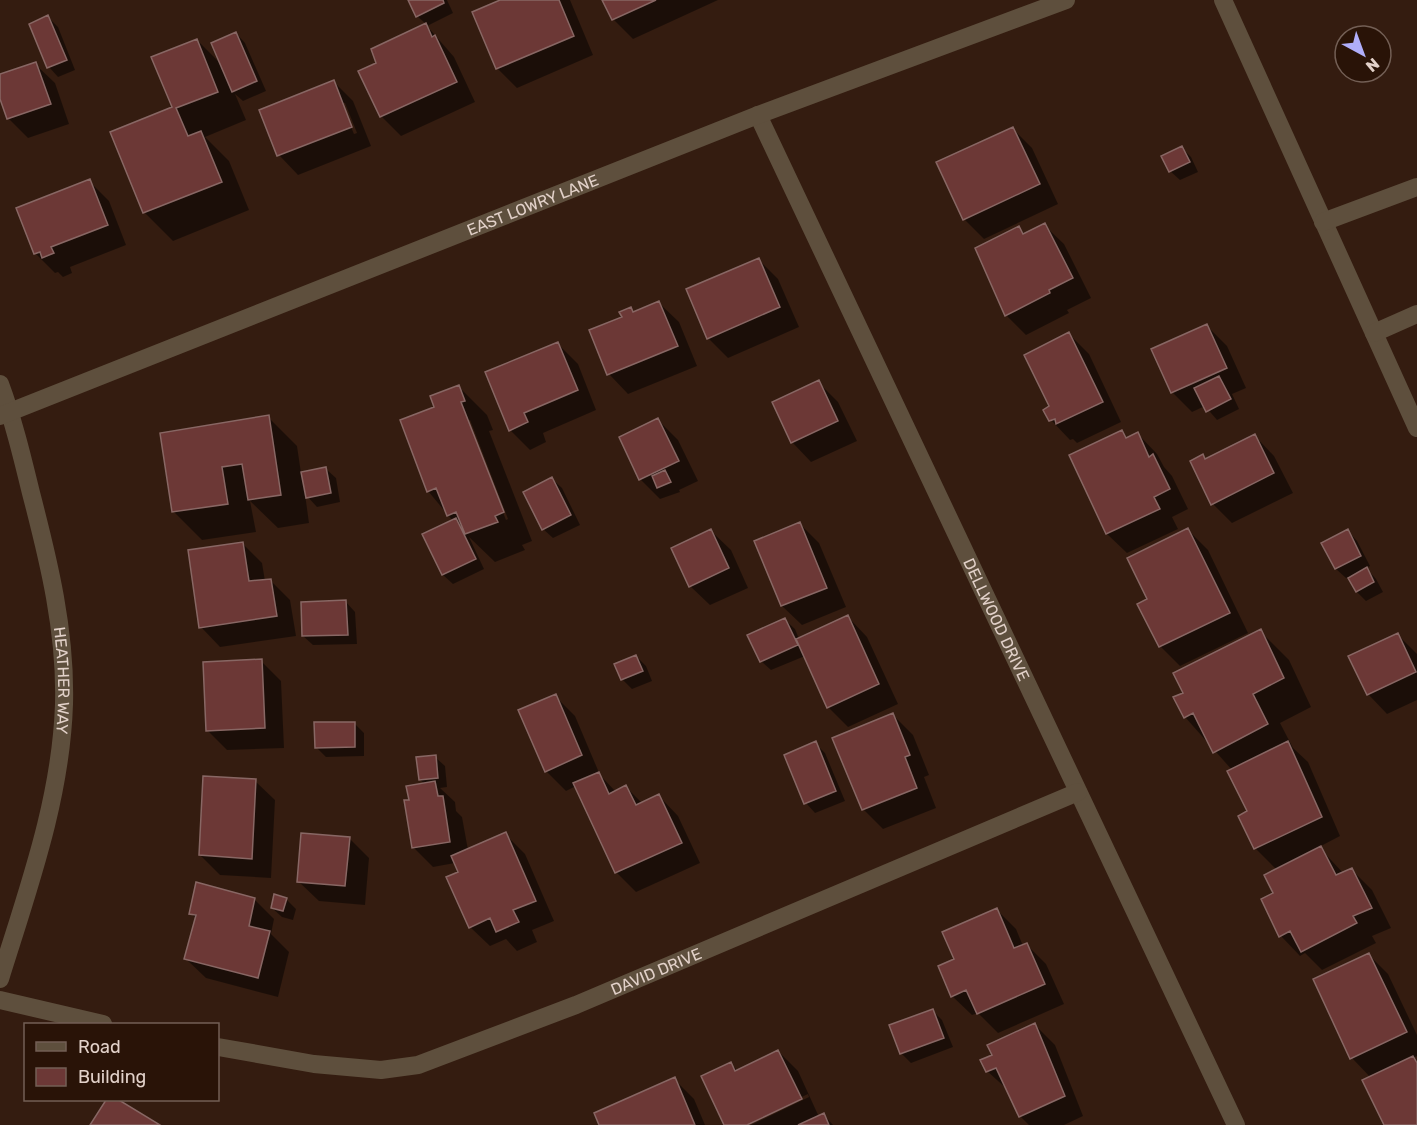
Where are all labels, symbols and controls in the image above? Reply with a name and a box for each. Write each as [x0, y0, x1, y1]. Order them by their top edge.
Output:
north arrow [1333, 24, 1393, 84]
text: N [1362, 54, 1383, 76]
street label: EAST LOWRY LANE [464, 170, 601, 239]
street label: DELLWOOD DRIVE [960, 555, 1034, 684]
street label: HEATHER WAY [50, 626, 74, 735]
street label: DAVID DRIVE [608, 943, 704, 999]
legend [24, 1023, 219, 1101]
text: Road [78, 1036, 121, 1058]
text: Building [78, 1066, 146, 1088]

